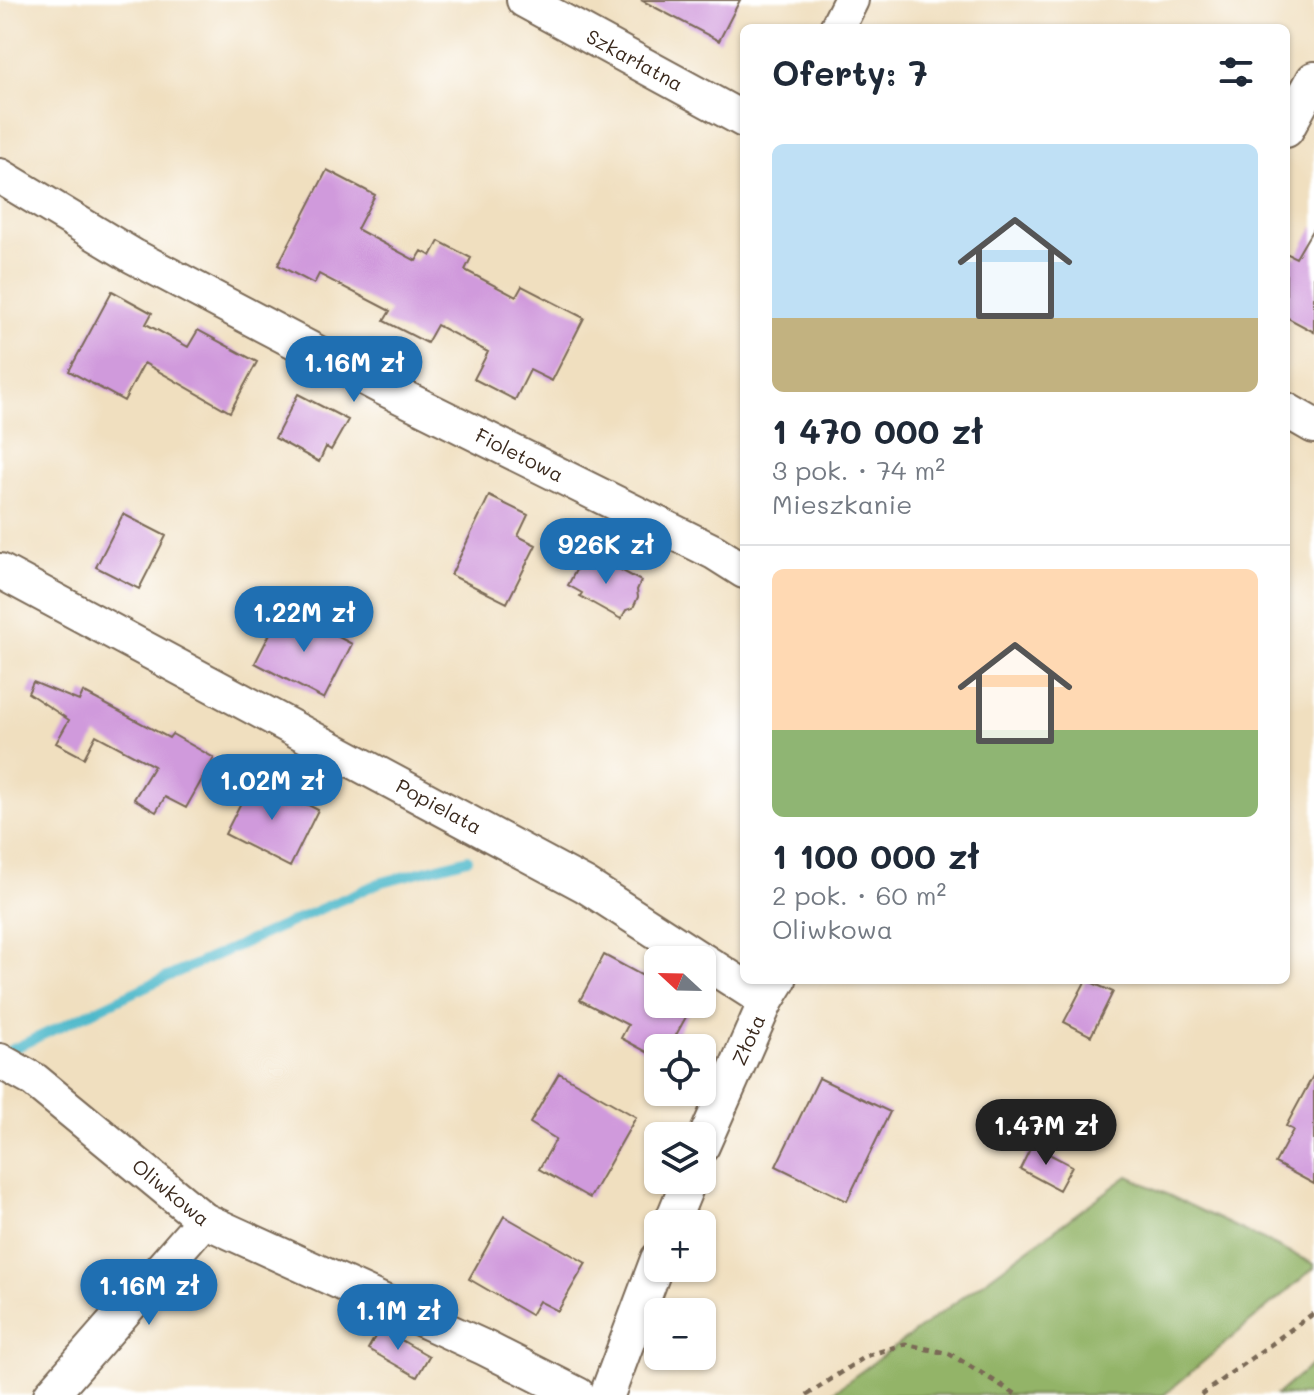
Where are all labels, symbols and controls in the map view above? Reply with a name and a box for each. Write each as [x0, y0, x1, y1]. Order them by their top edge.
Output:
street label: Szkarłatna [582, 23, 688, 96]
text: Oferty: 7 [772, 50, 928, 95]
icon: filters [1214, 50, 1258, 94]
icon: home [943, 196, 1087, 340]
pin: 1.16M zł [271, 336, 437, 404]
text: 1.16M zł [303, 345, 405, 379]
text: 1 470 000 zł [772, 408, 983, 453]
street label: Fioletowa [471, 422, 568, 487]
text: 3 pok. · 74 m² [772, 453, 945, 487]
text: Mieszkanie [772, 487, 912, 521]
pin: 926K zł [532, 518, 680, 586]
text: 926K zł [558, 527, 654, 561]
pin: 1.22M zł [221, 586, 387, 654]
text: 1.22M zł [252, 595, 356, 629]
icon: home [943, 621, 1087, 765]
pin: 1.02M zł [189, 754, 355, 822]
text: 1.02M zł [219, 763, 325, 797]
street label: Popielata [392, 772, 487, 839]
text: 1 100 000 zł [772, 833, 980, 878]
text: 2 pok. · 60 m² [772, 878, 946, 912]
text: Oliwkowa [772, 912, 893, 946]
north arrow [644, 946, 716, 1018]
map controls [644, 946, 716, 1370]
street label: Złota [725, 1010, 770, 1069]
button: locate [644, 1034, 716, 1106]
pin: 1.47M zł [963, 1099, 1129, 1167]
text: 1.47M zł [994, 1108, 1098, 1142]
button: layers [644, 1122, 716, 1194]
street label: Oliwkowa [127, 1152, 215, 1231]
button: + [644, 1210, 716, 1282]
pin: 1.16M zł [66, 1259, 232, 1327]
text: 1.16M zł [98, 1268, 200, 1302]
pin: 1.1M zł [324, 1284, 472, 1352]
text: 1.1M zł [355, 1293, 441, 1327]
button: − [644, 1298, 716, 1370]

